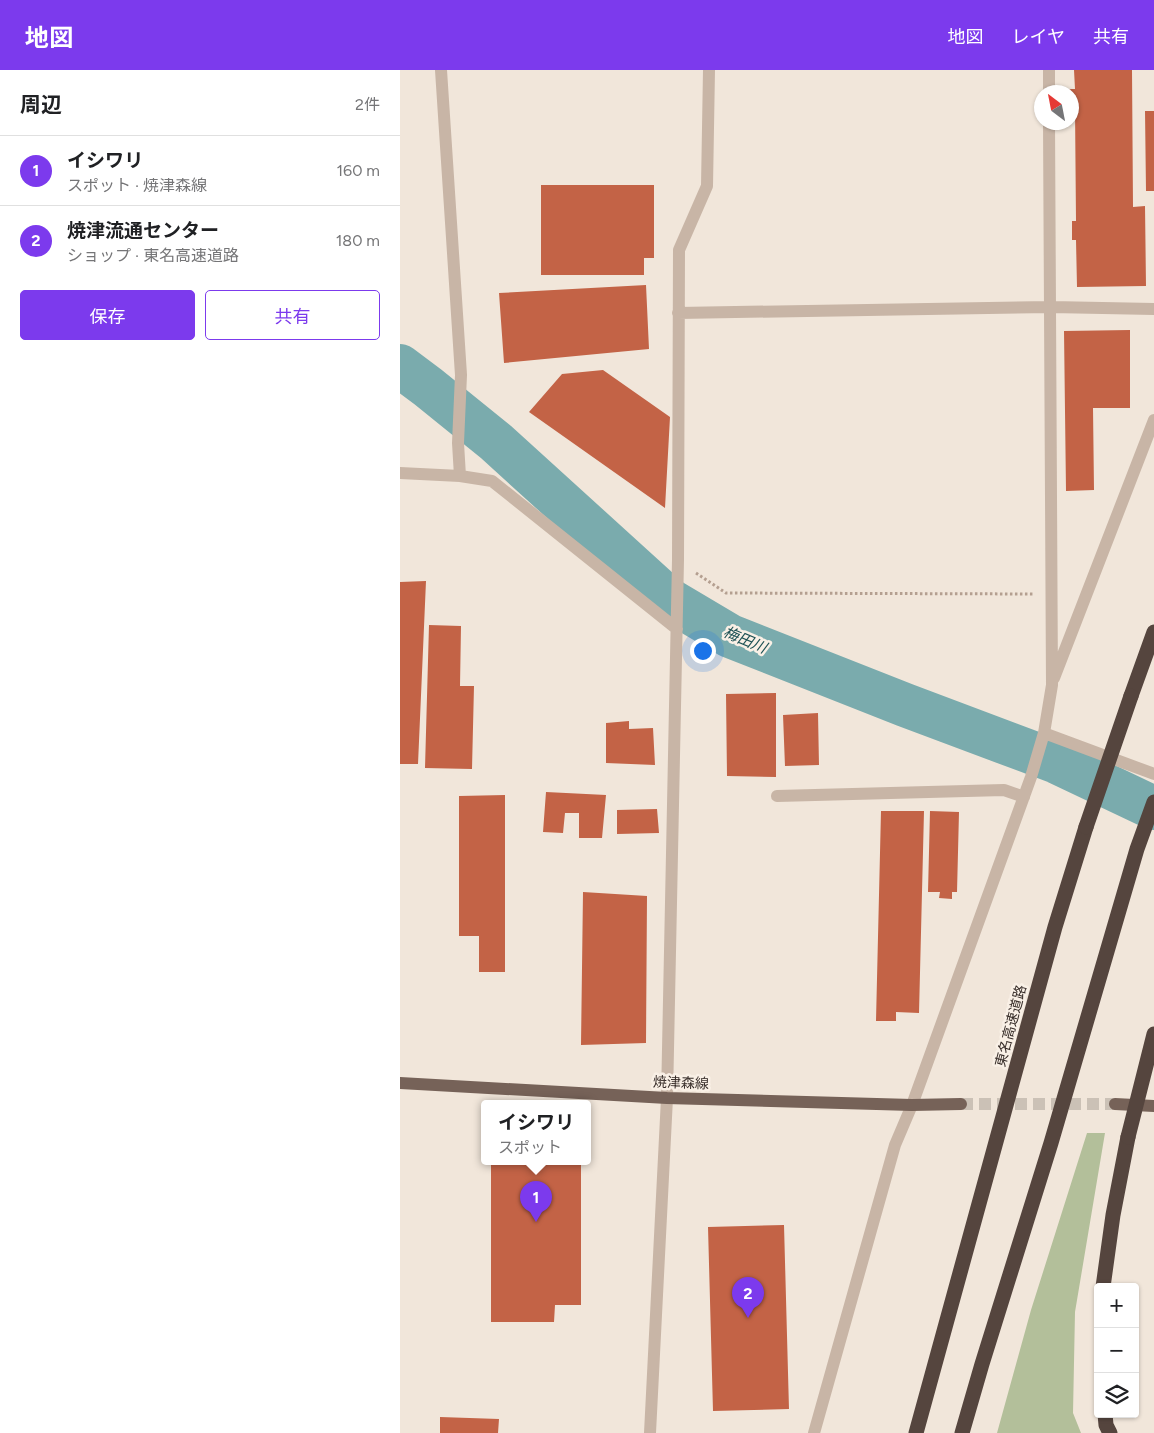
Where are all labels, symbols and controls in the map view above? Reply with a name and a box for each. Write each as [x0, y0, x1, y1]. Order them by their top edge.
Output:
text: 地図 [25, 23, 73, 52]
text: 地図 [948, 26, 984, 48]
text: レイヤ [1012, 26, 1065, 48]
text: 共有 [1093, 26, 1129, 48]
north arrow [1034, 85, 1079, 130]
text: 周辺 [20, 92, 62, 117]
text: 2件 [355, 95, 380, 114]
text: イシワリ [67, 149, 143, 172]
text: 1 [33, 161, 39, 180]
text: 160 m [337, 161, 380, 180]
text: スポット · 焼津森線 [67, 176, 207, 195]
text: 焼津流通センター [67, 219, 219, 242]
text: 2 [31, 231, 41, 250]
text: 180 m [336, 231, 380, 250]
text: ショップ · 東名高速道路 [67, 246, 239, 265]
button: 保存 [20, 290, 195, 340]
button: 共有 [205, 290, 380, 340]
water label: 梅田川 [721, 623, 771, 658]
your location [690, 638, 716, 664]
street label: 東名高速道路 [992, 983, 1030, 1069]
street label: 焼津森線 [653, 1074, 709, 1092]
popup [481, 1100, 591, 1165]
text: イシワリ [498, 1111, 574, 1134]
text: スポット [498, 1138, 562, 1157]
pin: 1 [520, 1181, 552, 1222]
pin: 2 [732, 1277, 764, 1318]
map controls [1094, 1283, 1139, 1418]
button: + [1094, 1283, 1139, 1328]
button: − [1094, 1328, 1139, 1373]
button: layers [1094, 1373, 1139, 1418]

